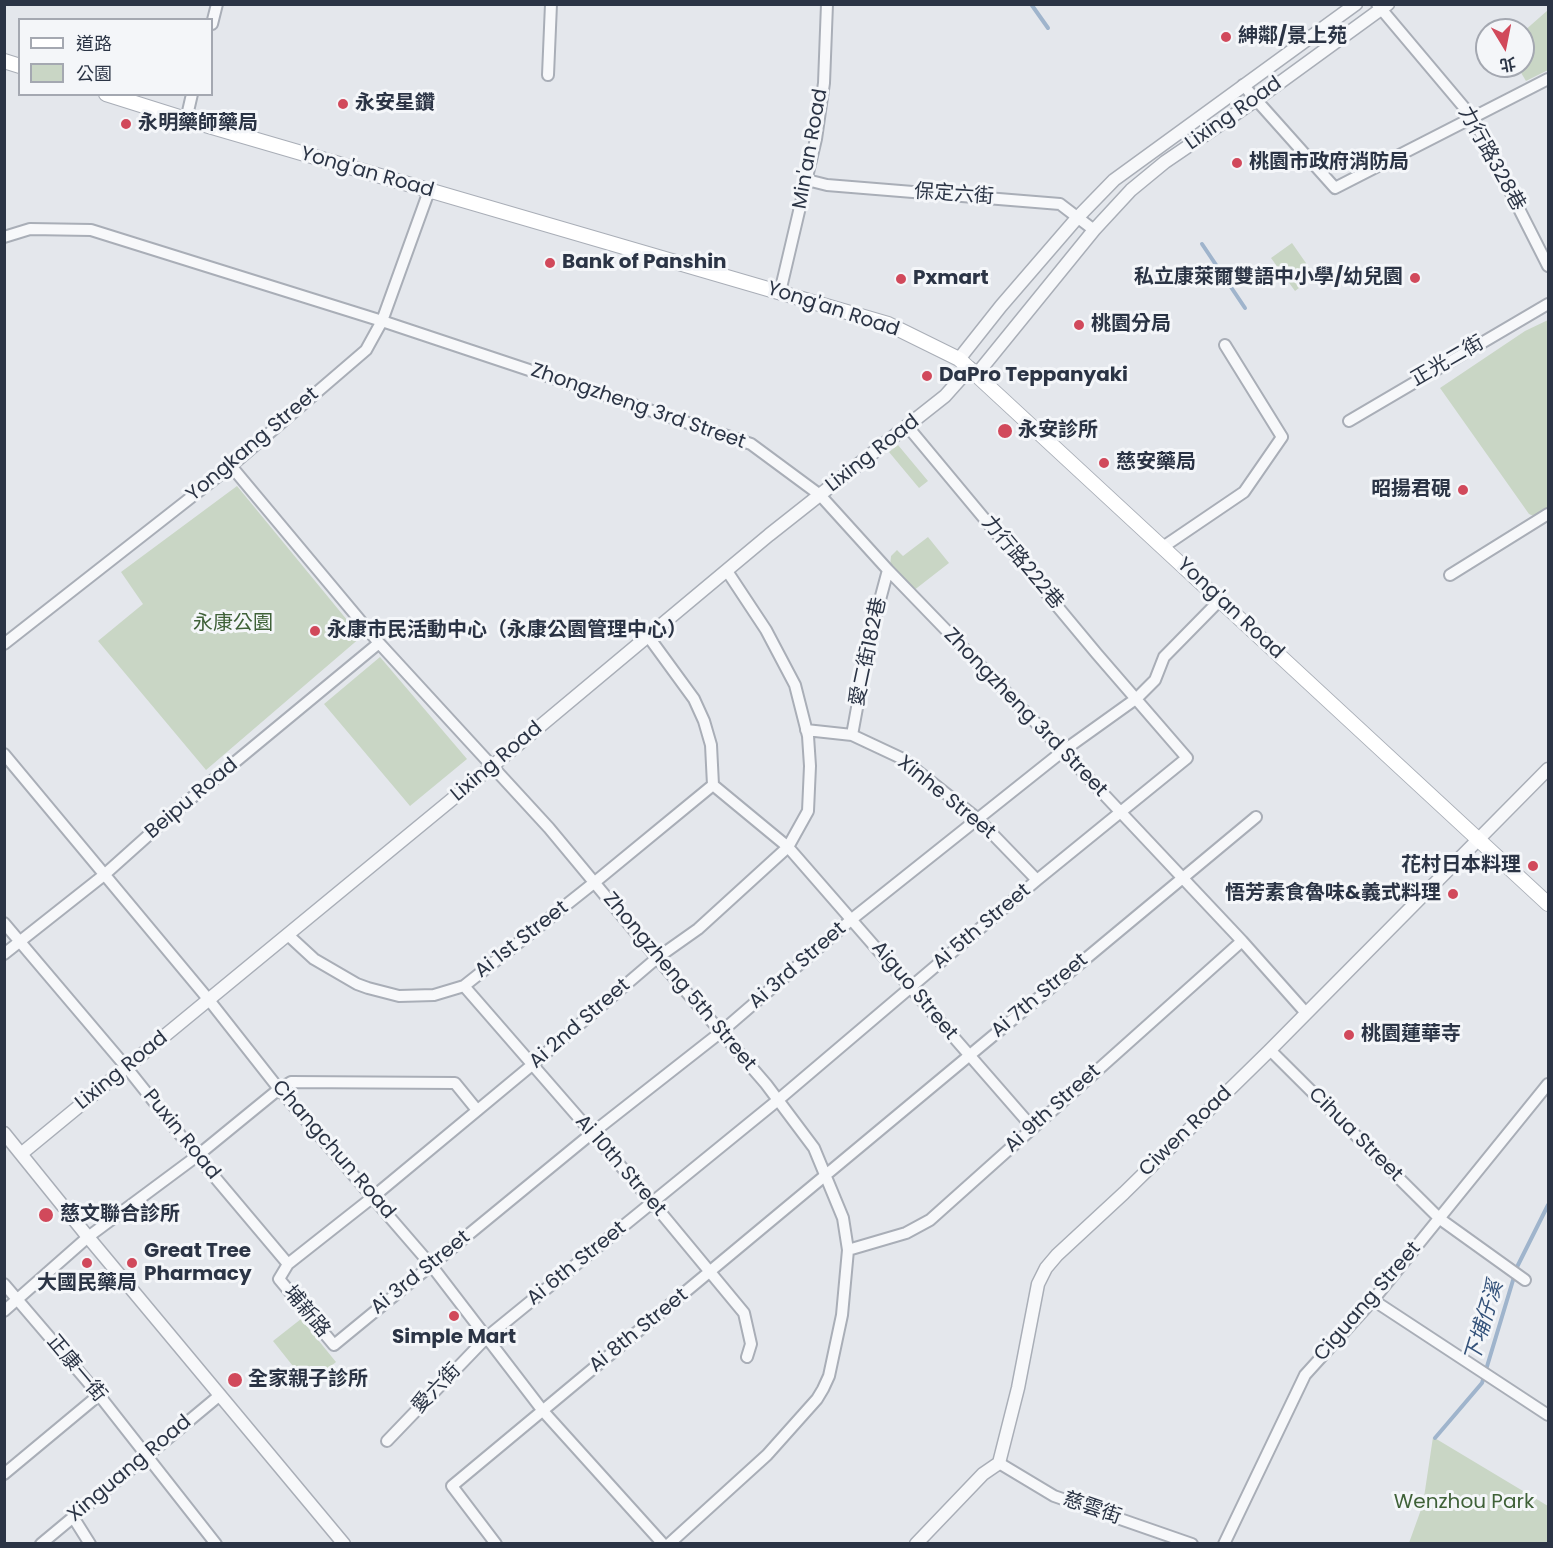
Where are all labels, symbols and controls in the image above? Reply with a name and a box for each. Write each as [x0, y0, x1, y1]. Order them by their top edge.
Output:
legend [18, 18, 213, 96]
north arrow [1475, 18, 1535, 78]
place label: 紳鄰/景上苑 [1238, 25, 1347, 49]
marker: 紳鄰/景上苑 [1219, 30, 1233, 44]
text: 道路 [76, 31, 112, 56]
text: 北 [1498, 52, 1518, 77]
text: 公園 [76, 61, 112, 86]
street label: Lixing Road [1181, 72, 1287, 156]
street label: Min'an Road [789, 87, 833, 211]
place label: 永安星鑽 [355, 92, 435, 116]
marker: 永安星鑽 [336, 97, 350, 111]
street label: 力行路328巷 [1452, 102, 1530, 216]
place label: 永明藥師藥局 [138, 112, 258, 136]
marker: 永明藥師藥局 [119, 117, 133, 131]
street label: Yong'an Road [298, 142, 436, 204]
place label: 桃園市政府消防局 [1249, 151, 1409, 175]
marker: 桃園市政府消防局 [1230, 156, 1244, 170]
street label: 保定六街 [913, 180, 995, 210]
place label: Bank of Panshin [562, 251, 727, 275]
marker: Bank of Panshin [543, 256, 557, 270]
place label: 私立康萊爾雙語中小學/幼兒園 [1134, 266, 1403, 290]
place label: Pxmart [913, 267, 989, 291]
marker: 私立康萊爾雙語中小學/幼兒園 [1408, 271, 1422, 285]
marker: Pxmart [894, 272, 908, 286]
street label: Yong'an Road [764, 277, 902, 343]
place label: 桃園分局 [1091, 313, 1171, 337]
marker: 桃園分局 [1072, 318, 1086, 332]
street label: 正光二街 [1407, 332, 1489, 392]
street label: Zhongzheng 3rd Street [528, 359, 748, 455]
place label: DaPro Teppanyaki [939, 364, 1128, 388]
marker: DaPro Teppanyaki [920, 369, 934, 383]
street label: Yongkang Street [182, 383, 324, 507]
street label: Lixing Road [822, 410, 924, 498]
place label: 永安診所 [1018, 419, 1098, 443]
marker: 永安診所 [996, 422, 1014, 440]
place label: 慈安藥局 [1116, 451, 1196, 475]
marker: 慈安藥局 [1097, 456, 1111, 470]
place label: 昭揚君硯 [1371, 478, 1451, 502]
marker: 昭揚君硯 [1456, 483, 1470, 497]
street label: 力行路222巷 [976, 511, 1068, 615]
street label: Yong'an Road [1171, 553, 1289, 665]
street label: 愛二街182巷 [846, 595, 892, 709]
park label: 永康公園 [193, 612, 273, 636]
place label: 永康市民活動中心（永康公園管理中心） [327, 619, 687, 643]
marker: 永康市民活動中心（永康公園管理中心） [308, 624, 322, 638]
street label: Zhongzheng 3rd Street [938, 624, 1112, 802]
street label: Lixing Road [446, 717, 548, 807]
street label: Xinhe Street [892, 751, 1000, 845]
street label: Beipu Road [141, 753, 243, 845]
place label: 花村日本料理 [1401, 854, 1521, 878]
marker: 花村日本料理 [1526, 859, 1540, 873]
street label: Ai 5th Street [928, 879, 1036, 975]
place label: 悟芳素食魯味&義式料理 [1225, 882, 1441, 906]
marker: 悟芳素食魯味&義式料理 [1446, 887, 1460, 901]
street label: Zhongzheng 5th Street [597, 888, 761, 1076]
street label: Ai 1st Street [471, 896, 573, 984]
street label: Ai 3rd Street [745, 917, 851, 1015]
street label: Aiguo Street [866, 937, 962, 1045]
street label: Ai 7th Street [987, 949, 1093, 1043]
street label: Ai 2nd Street [525, 974, 635, 1074]
place label: 桃園蓮華寺 [1361, 1023, 1461, 1047]
street label: Lixing Road [71, 1027, 173, 1115]
marker: 桃園蓮華寺 [1342, 1028, 1356, 1042]
street label: Ai 9th Street [1000, 1060, 1106, 1158]
street label: Changchun Road [266, 1076, 400, 1224]
street label: Ciwen Road [1135, 1082, 1237, 1182]
street label: Cihua Street [1303, 1083, 1407, 1187]
street label: Puxin Road [137, 1085, 225, 1185]
street label: Ai 10th Street [569, 1110, 671, 1222]
place label: 慈文聯合診所 [60, 1203, 180, 1227]
marker: 慈文聯合診所 [37, 1206, 55, 1224]
street label: Ai 6th Street [523, 1217, 631, 1311]
street label: Ai 3rd Street [367, 1226, 475, 1320]
street label: Ciguang Street [1310, 1237, 1426, 1367]
place label: Great Tree Pharmacy [144, 1240, 252, 1287]
marker: 大國民藥局 [80, 1256, 94, 1270]
marker: Great Tree Pharmacy [125, 1256, 139, 1270]
place label: 大國民藥局 [37, 1272, 137, 1296]
water label: 下埔仔溪 [1461, 1278, 1509, 1366]
street label: 埔新路 [278, 1281, 334, 1343]
street label: Ai 8th Street [585, 1284, 693, 1378]
marker: Simple Mart [447, 1309, 461, 1323]
place label: Simple Mart [392, 1326, 516, 1350]
street label: 正康一街 [41, 1331, 111, 1407]
street label: 愛六街 [408, 1359, 466, 1419]
place label: 全家親子診所 [248, 1368, 368, 1392]
marker: 全家親子診所 [226, 1371, 244, 1389]
street label: Xinguang Road [63, 1410, 197, 1528]
street label: 慈雲街 [1060, 1488, 1124, 1530]
park label: Wenzhou Park [1394, 1491, 1534, 1515]

